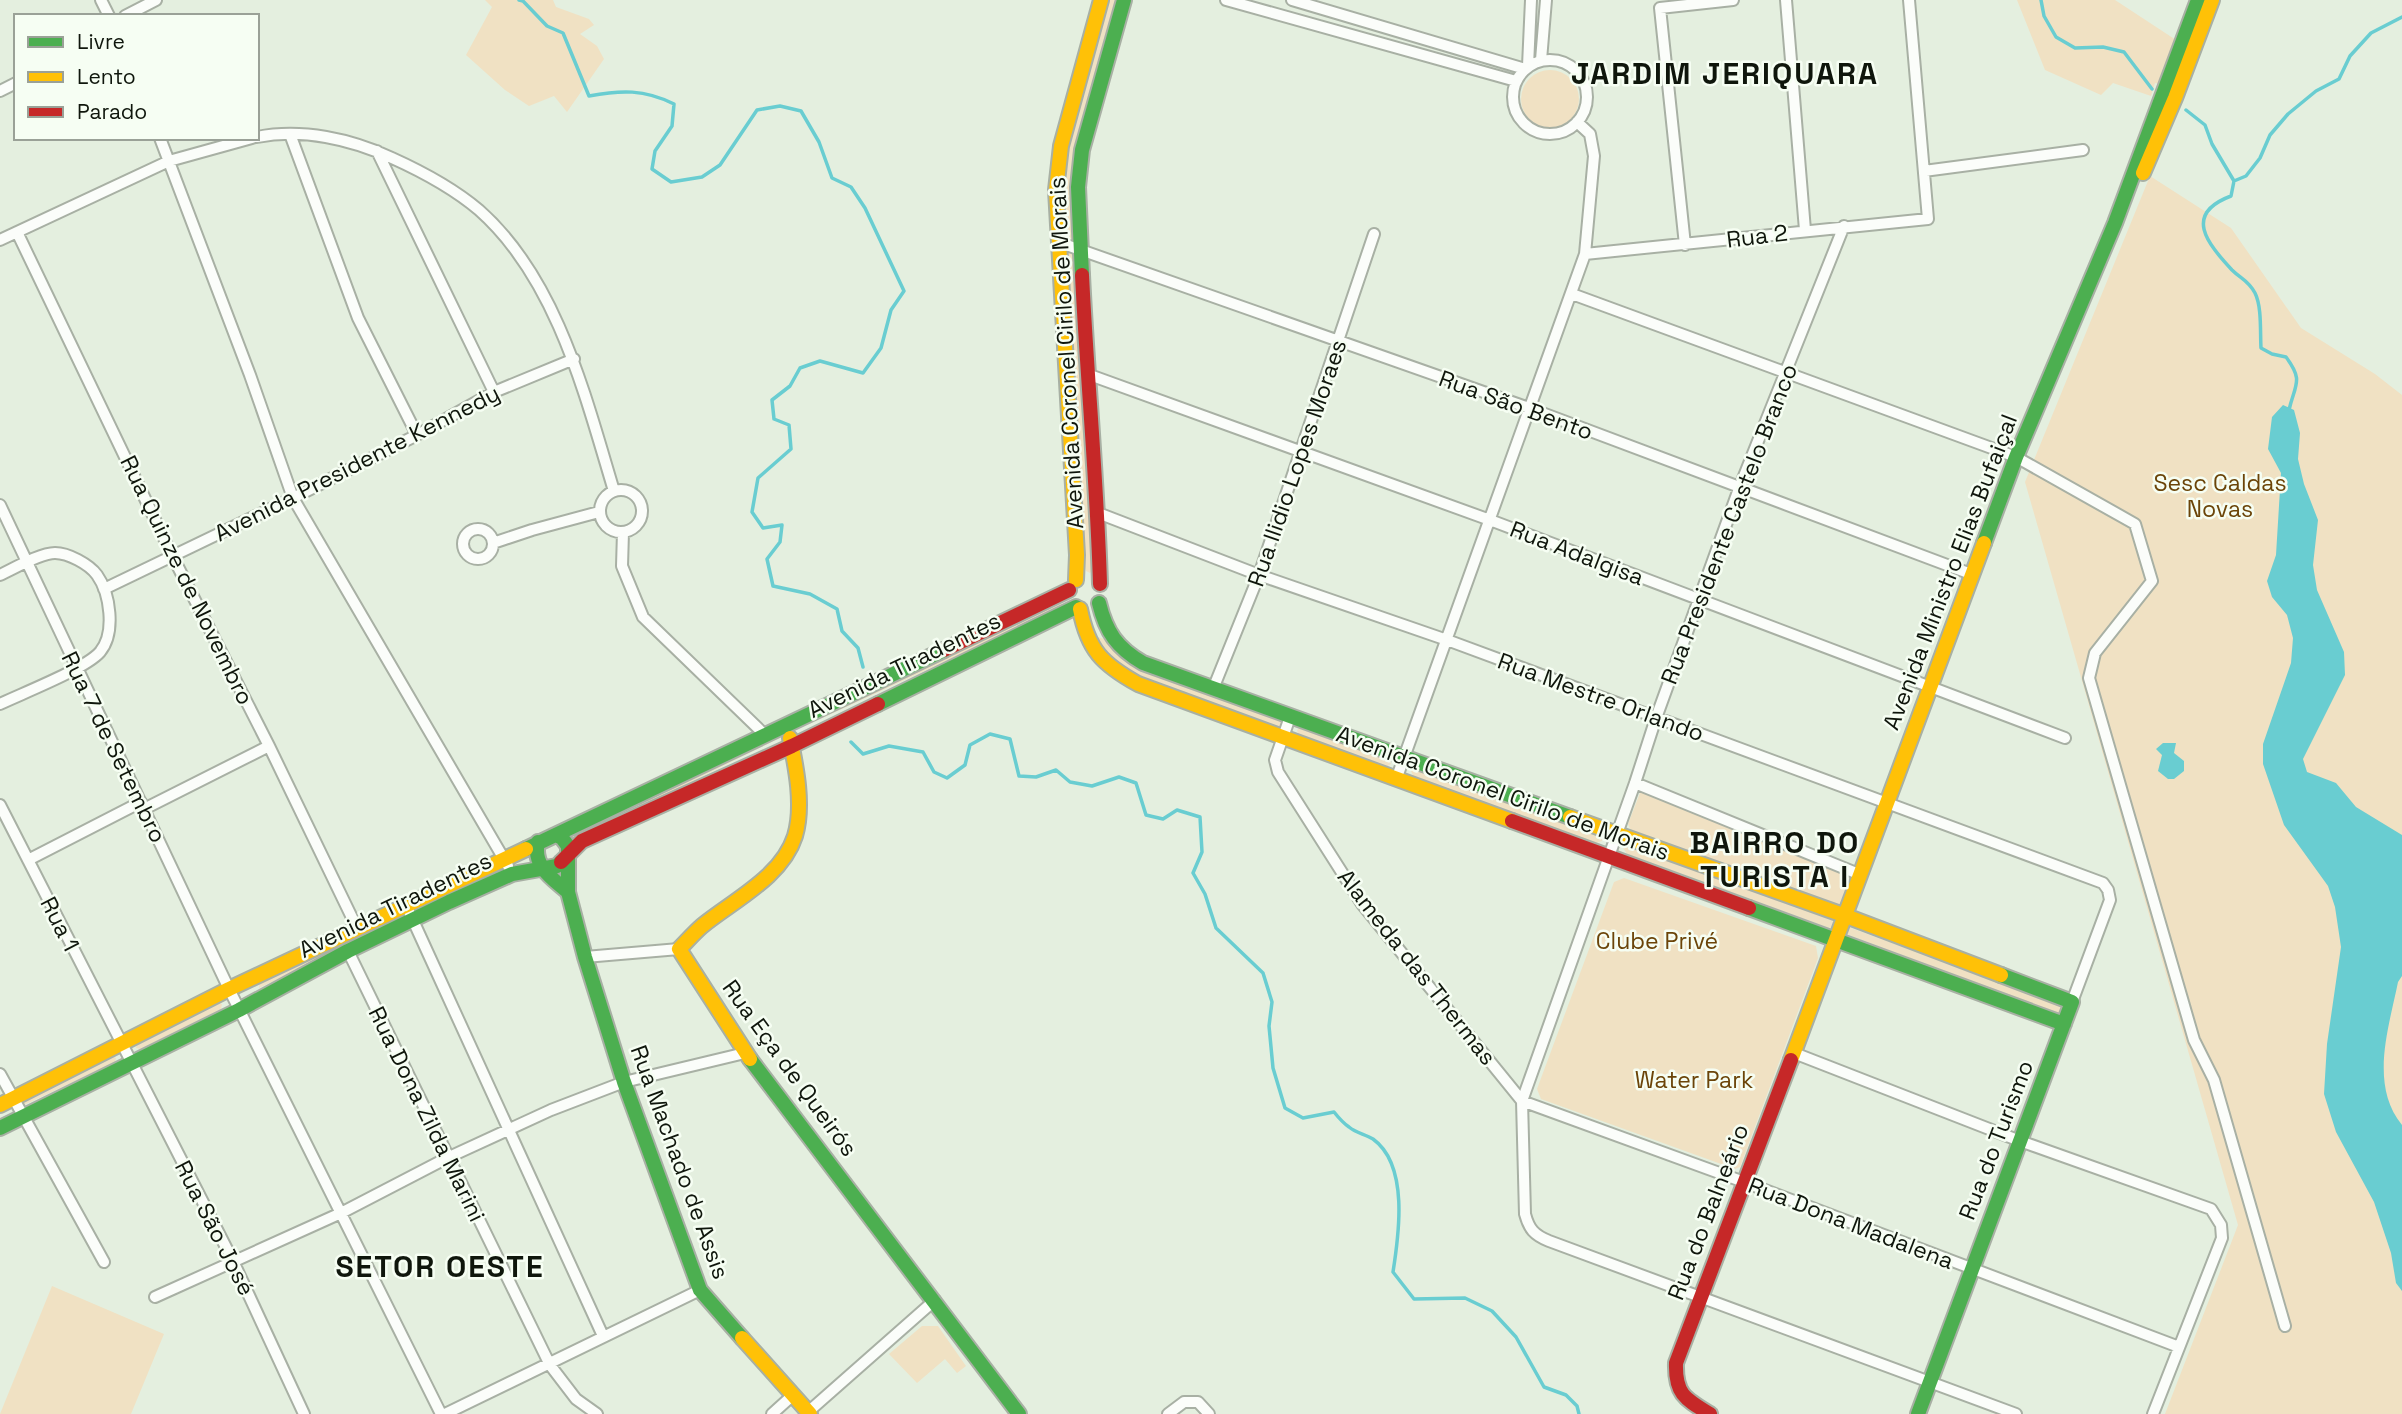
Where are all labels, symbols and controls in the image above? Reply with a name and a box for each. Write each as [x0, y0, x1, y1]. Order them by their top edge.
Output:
legend [14, 14, 259, 140]
text: Livre [77, 28, 125, 55]
district label: JARDIM JERIQUARA [1571, 54, 1879, 93]
text: Lento [77, 63, 136, 90]
text: Parado [77, 98, 147, 125]
street label: Avenida Coronel Cirilo de Morais [1042, 176, 1090, 530]
street label: Rua 2 [1725, 217, 1789, 255]
street label: Rua Ilidio Lopes Moraes [1241, 335, 1353, 591]
street label: Rua Presidente Castelo Branco [1654, 359, 1804, 689]
street label: Rua São Bento [1435, 363, 1597, 447]
street label: Avenida Presidente Kennedy [209, 378, 505, 548]
street label: Avenida Ministro Elias Bufaiçal [1876, 410, 2024, 734]
street label: Rua Quinze de Novembro [113, 450, 261, 710]
park label: Sesc Caldas Novas [2153, 468, 2287, 524]
street label: Rua Adalgisa [1506, 514, 1648, 592]
street label: Avenida Tiradentes [803, 605, 1005, 725]
street label: Rua 7 de Setembro [55, 646, 173, 848]
street label: Rua Mestre Orlando [1494, 646, 1708, 748]
street label: Avenida Coronel Cirilo de Morais [1332, 719, 1674, 867]
district label: BAIRRO DO TURISTA I [1690, 823, 1860, 896]
street label: Avenida Tiradentes [294, 845, 496, 965]
street label: Alameda das Thermas [1331, 863, 1503, 1071]
street label: Rua 1 [34, 892, 86, 956]
park label: Clube Privé [1596, 926, 1718, 956]
street label: Rua Eça de Queirós [716, 974, 864, 1162]
street label: Rua Dona Zilda Marini [362, 1001, 492, 1227]
street label: Rua Machado de Assis [624, 1041, 736, 1283]
street label: Rua do Turismo [1952, 1056, 2040, 1224]
park label: Water Park [1635, 1065, 1753, 1095]
street label: Rua do Balneário [1661, 1120, 1755, 1304]
street label: Rua São José [168, 1155, 262, 1301]
street label: Rua Dona Madalena [1744, 1170, 1958, 1276]
district label: SETOR OESTE [335, 1247, 545, 1286]

